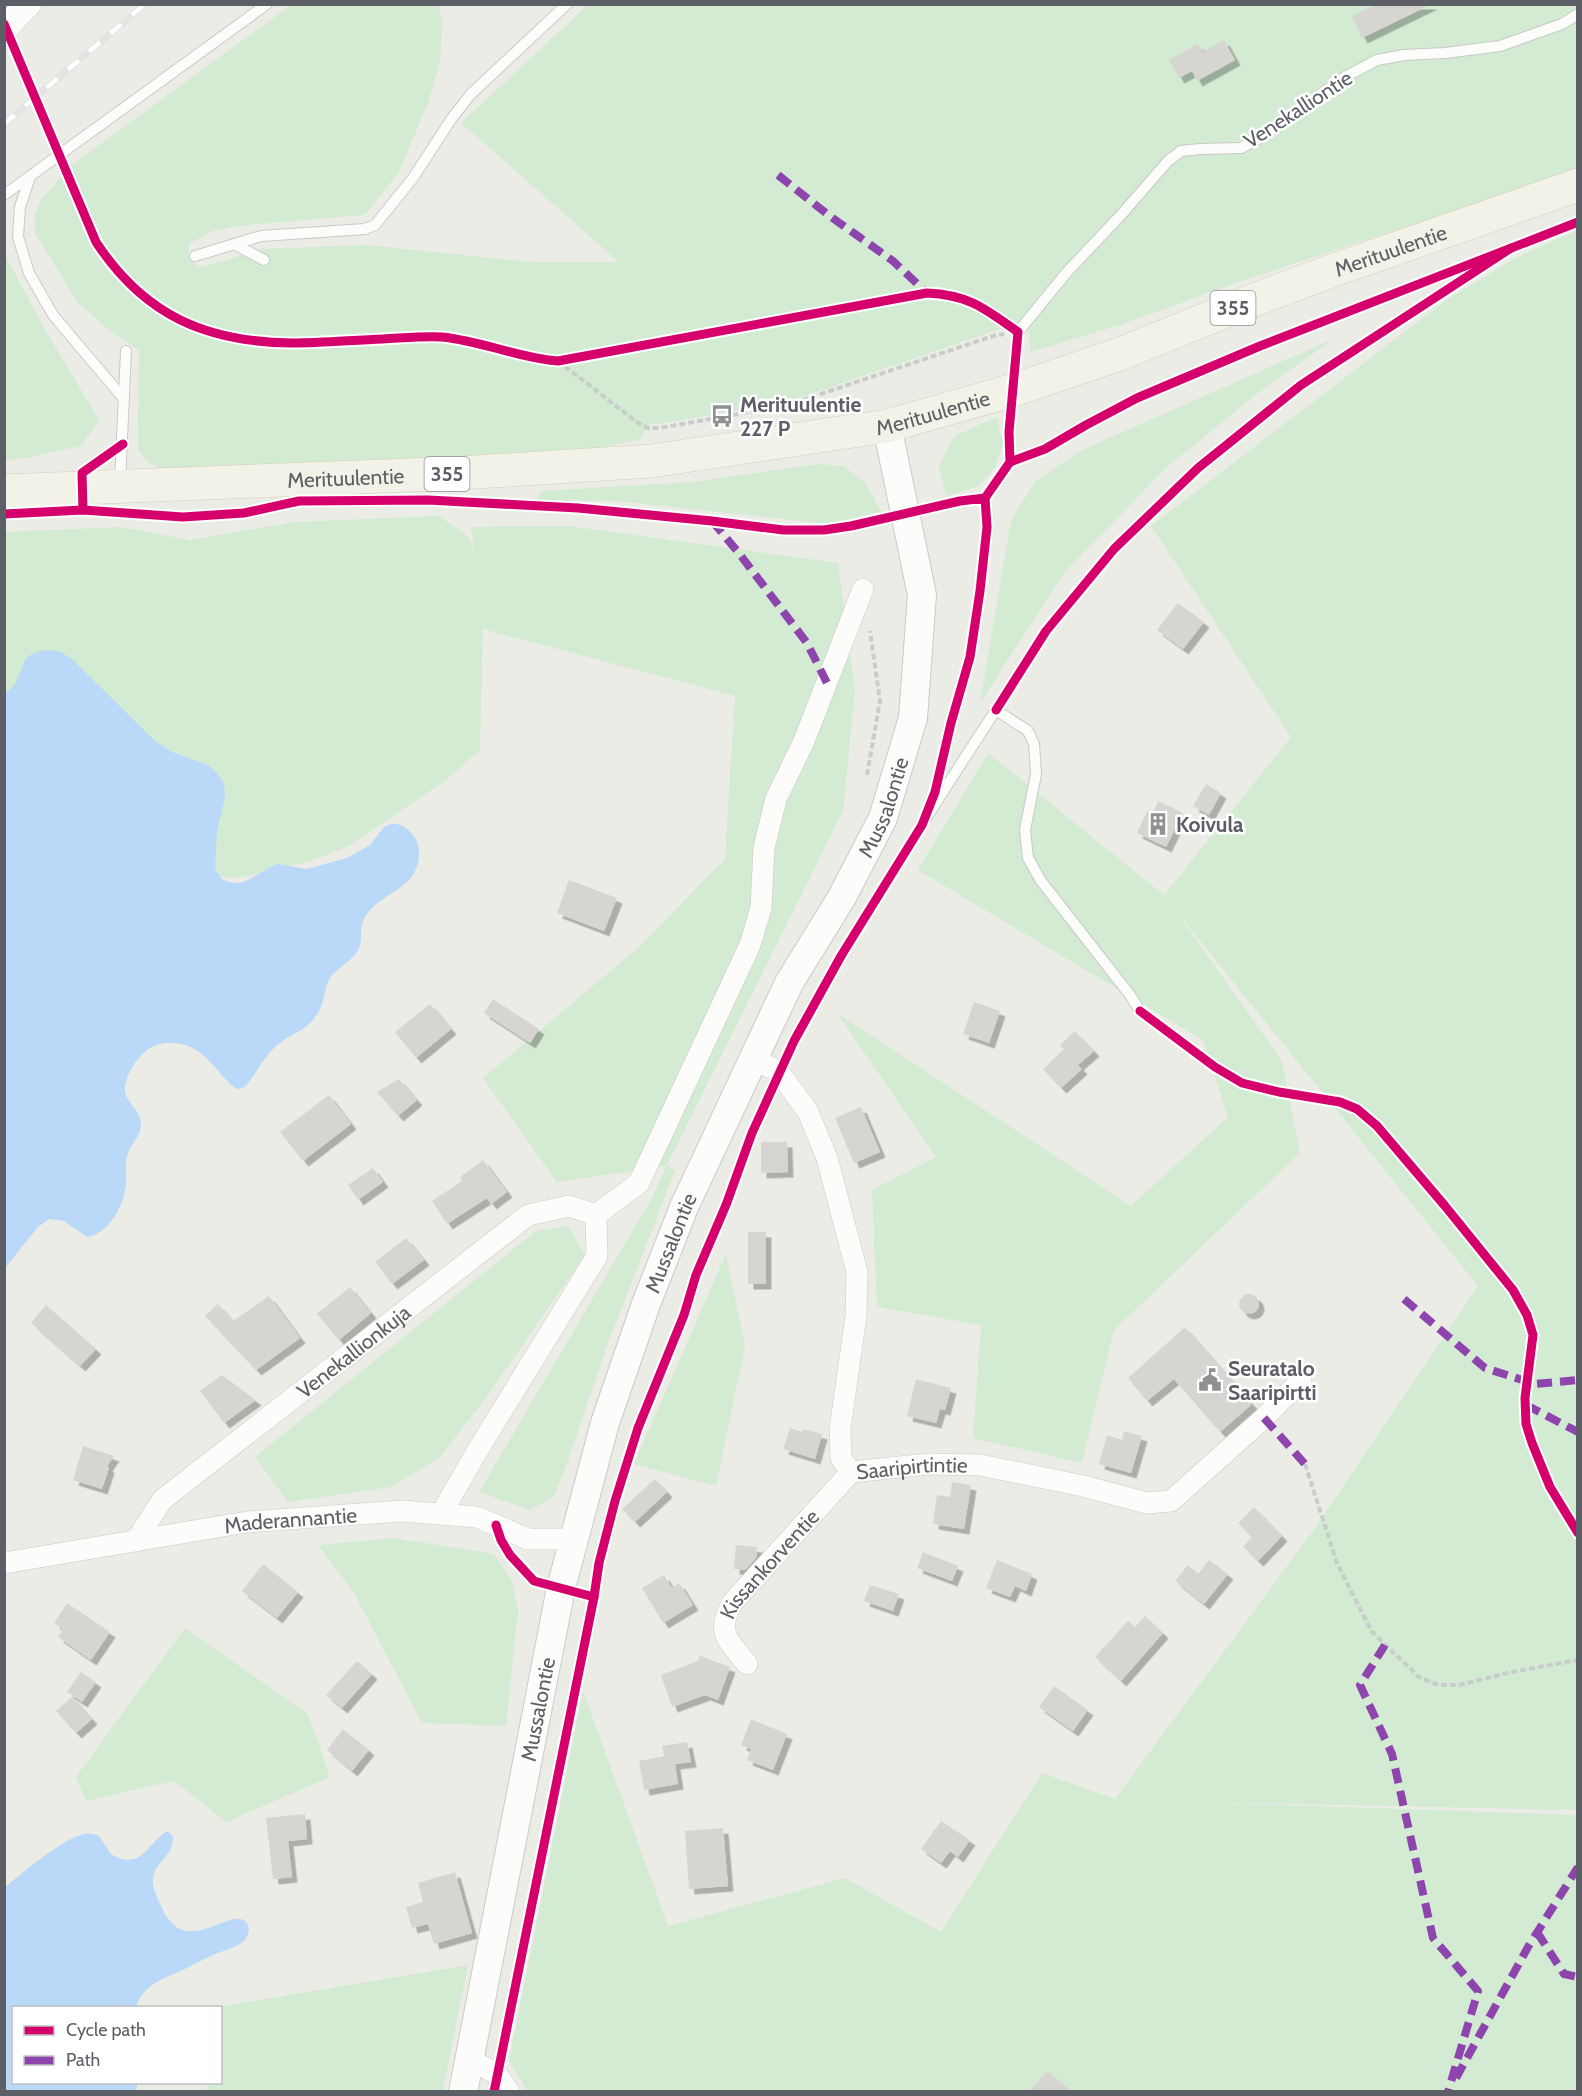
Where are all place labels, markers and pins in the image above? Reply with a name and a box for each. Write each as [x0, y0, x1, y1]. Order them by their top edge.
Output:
place label: Merituulentie 227 P [740, 392, 861, 441]
bus stop icon: Merituulentie 227 P [709, 403, 735, 429]
building icon: Koivula [1145, 811, 1171, 837]
place label: Koivula [1176, 812, 1244, 837]
place label: Seuratalo Saaripirtti [1228, 1356, 1317, 1405]
public building icon: Seuratalo Saaripirtti [1197, 1367, 1223, 1393]

